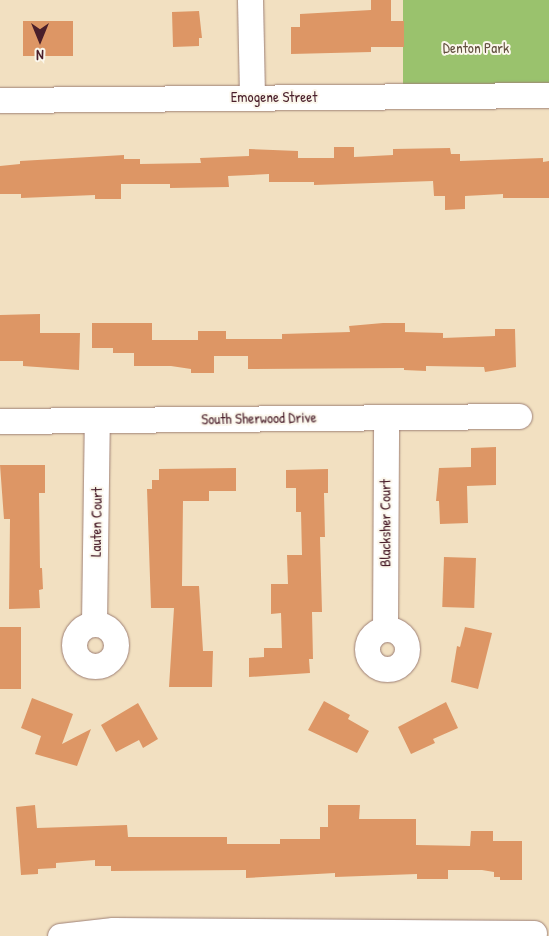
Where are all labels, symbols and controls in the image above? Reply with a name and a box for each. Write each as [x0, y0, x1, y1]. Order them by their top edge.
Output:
north arrow [15, 15, 65, 65]
park label: Denton Park [443, 39, 509, 57]
text: N [36, 46, 44, 65]
street label: Emogene Street [231, 88, 317, 106]
street label: South Sherwood Drive [201, 408, 317, 428]
street label: Blacksher Court [376, 479, 394, 567]
street label: Lauten Court [86, 487, 106, 557]

